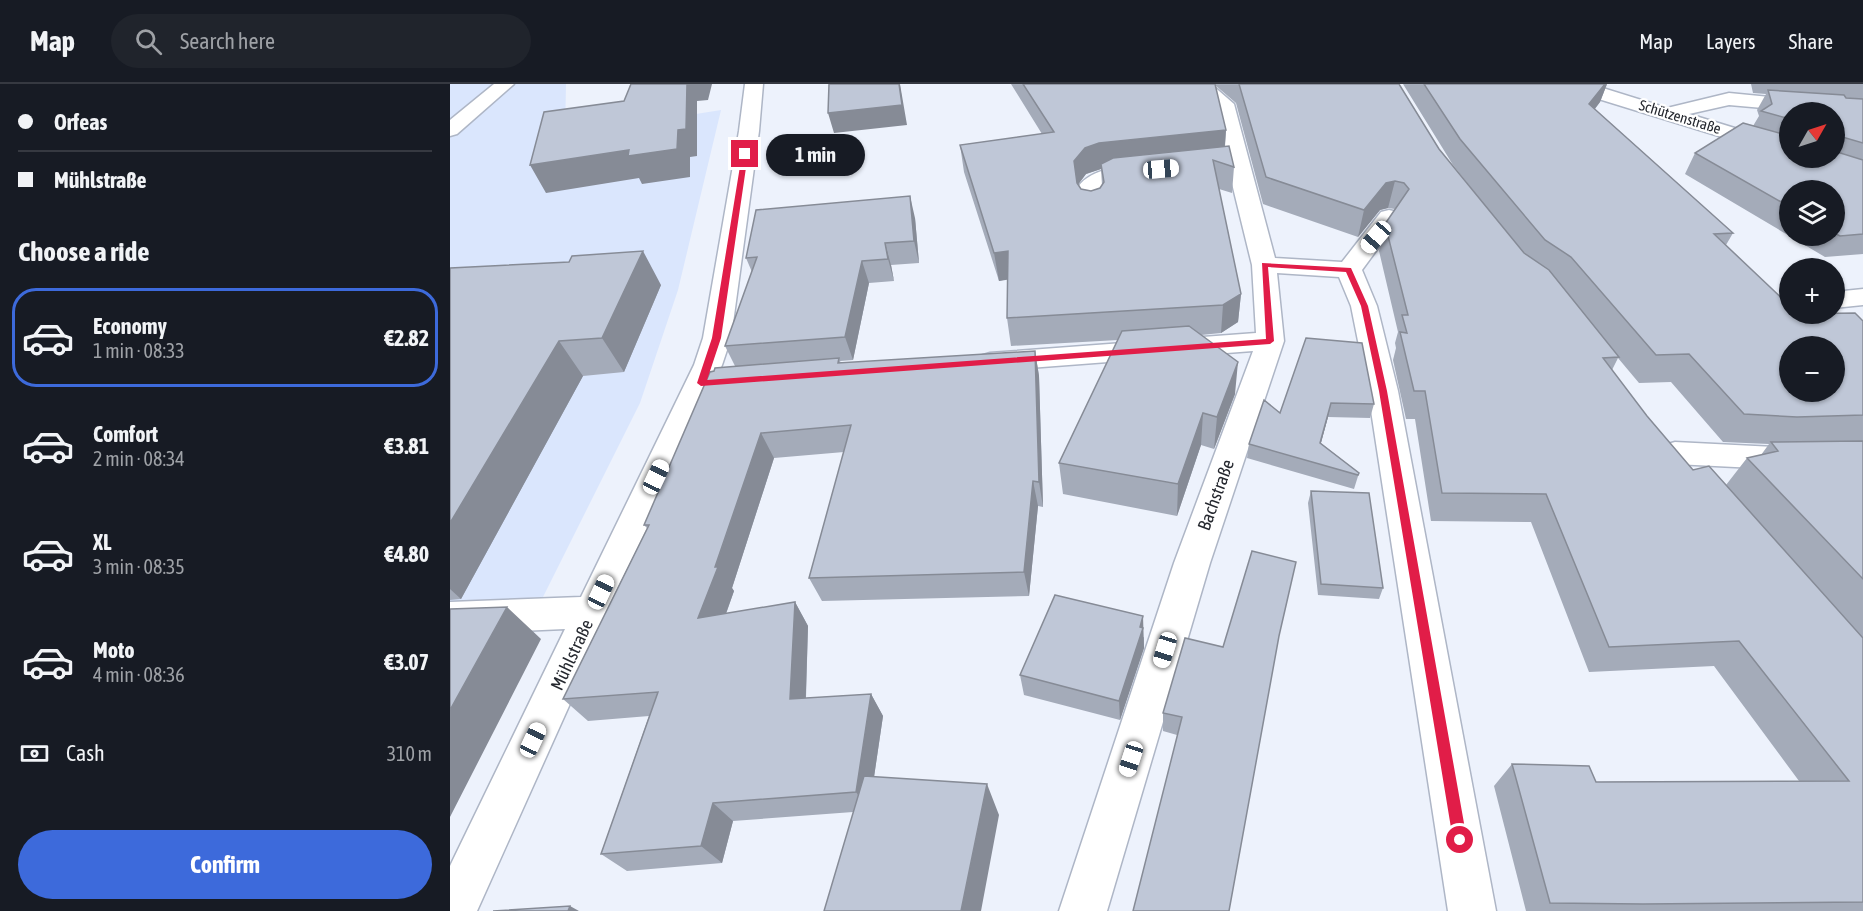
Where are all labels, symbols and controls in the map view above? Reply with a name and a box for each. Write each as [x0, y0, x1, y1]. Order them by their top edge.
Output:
search box [111, 14, 531, 68]
text: Map [30, 25, 75, 57]
icon: search [132, 25, 165, 58]
text: Search here [180, 28, 275, 54]
text: Map [1639, 29, 1673, 53]
text: Layers [1706, 29, 1756, 53]
text: Share [1789, 29, 1833, 53]
street label: Schützenstraße [1637, 96, 1723, 137]
north arrow [1779, 102, 1845, 168]
map controls [1779, 102, 1845, 402]
text: Orfeas [54, 109, 107, 135]
callout: 1 min [766, 133, 865, 175]
route end [731, 140, 758, 167]
text: 1 min [795, 143, 836, 166]
car [1142, 158, 1180, 180]
text: Mühlstraße [54, 167, 147, 193]
button: layers [1779, 180, 1845, 246]
car [1357, 218, 1395, 256]
text: Choose a ride [18, 236, 150, 267]
button: + [1779, 258, 1845, 324]
icon: car [21, 311, 75, 365]
text: Economy [93, 313, 167, 339]
text: €2.82 [384, 325, 429, 351]
button: − [1779, 336, 1845, 402]
text: 1 min · 08:33 [93, 339, 185, 362]
icon: car [21, 419, 75, 473]
text: Comfort [93, 421, 158, 447]
text: €3.81 [384, 433, 429, 459]
text: 2 min · 08:34 [93, 447, 185, 470]
car [640, 457, 672, 497]
street label: Bachstraße [1193, 457, 1238, 533]
icon: car [21, 527, 75, 581]
text: XL [93, 529, 111, 555]
text: €4.80 [384, 541, 429, 567]
text: 3 min · 08:35 [93, 555, 185, 578]
car [585, 572, 617, 612]
street label: Mühlstraße [546, 616, 597, 694]
car [1151, 630, 1179, 670]
icon: car [21, 635, 75, 689]
text: Moto [93, 637, 135, 663]
text: €3.07 [384, 649, 429, 675]
text: 4 min · 08:36 [93, 663, 185, 686]
car [517, 720, 549, 760]
icon: cash [18, 737, 51, 770]
car [1117, 739, 1145, 779]
text: Cash [66, 740, 105, 766]
text: 310 m [387, 742, 432, 765]
route start [1446, 826, 1473, 853]
button: Confirm [18, 830, 432, 899]

